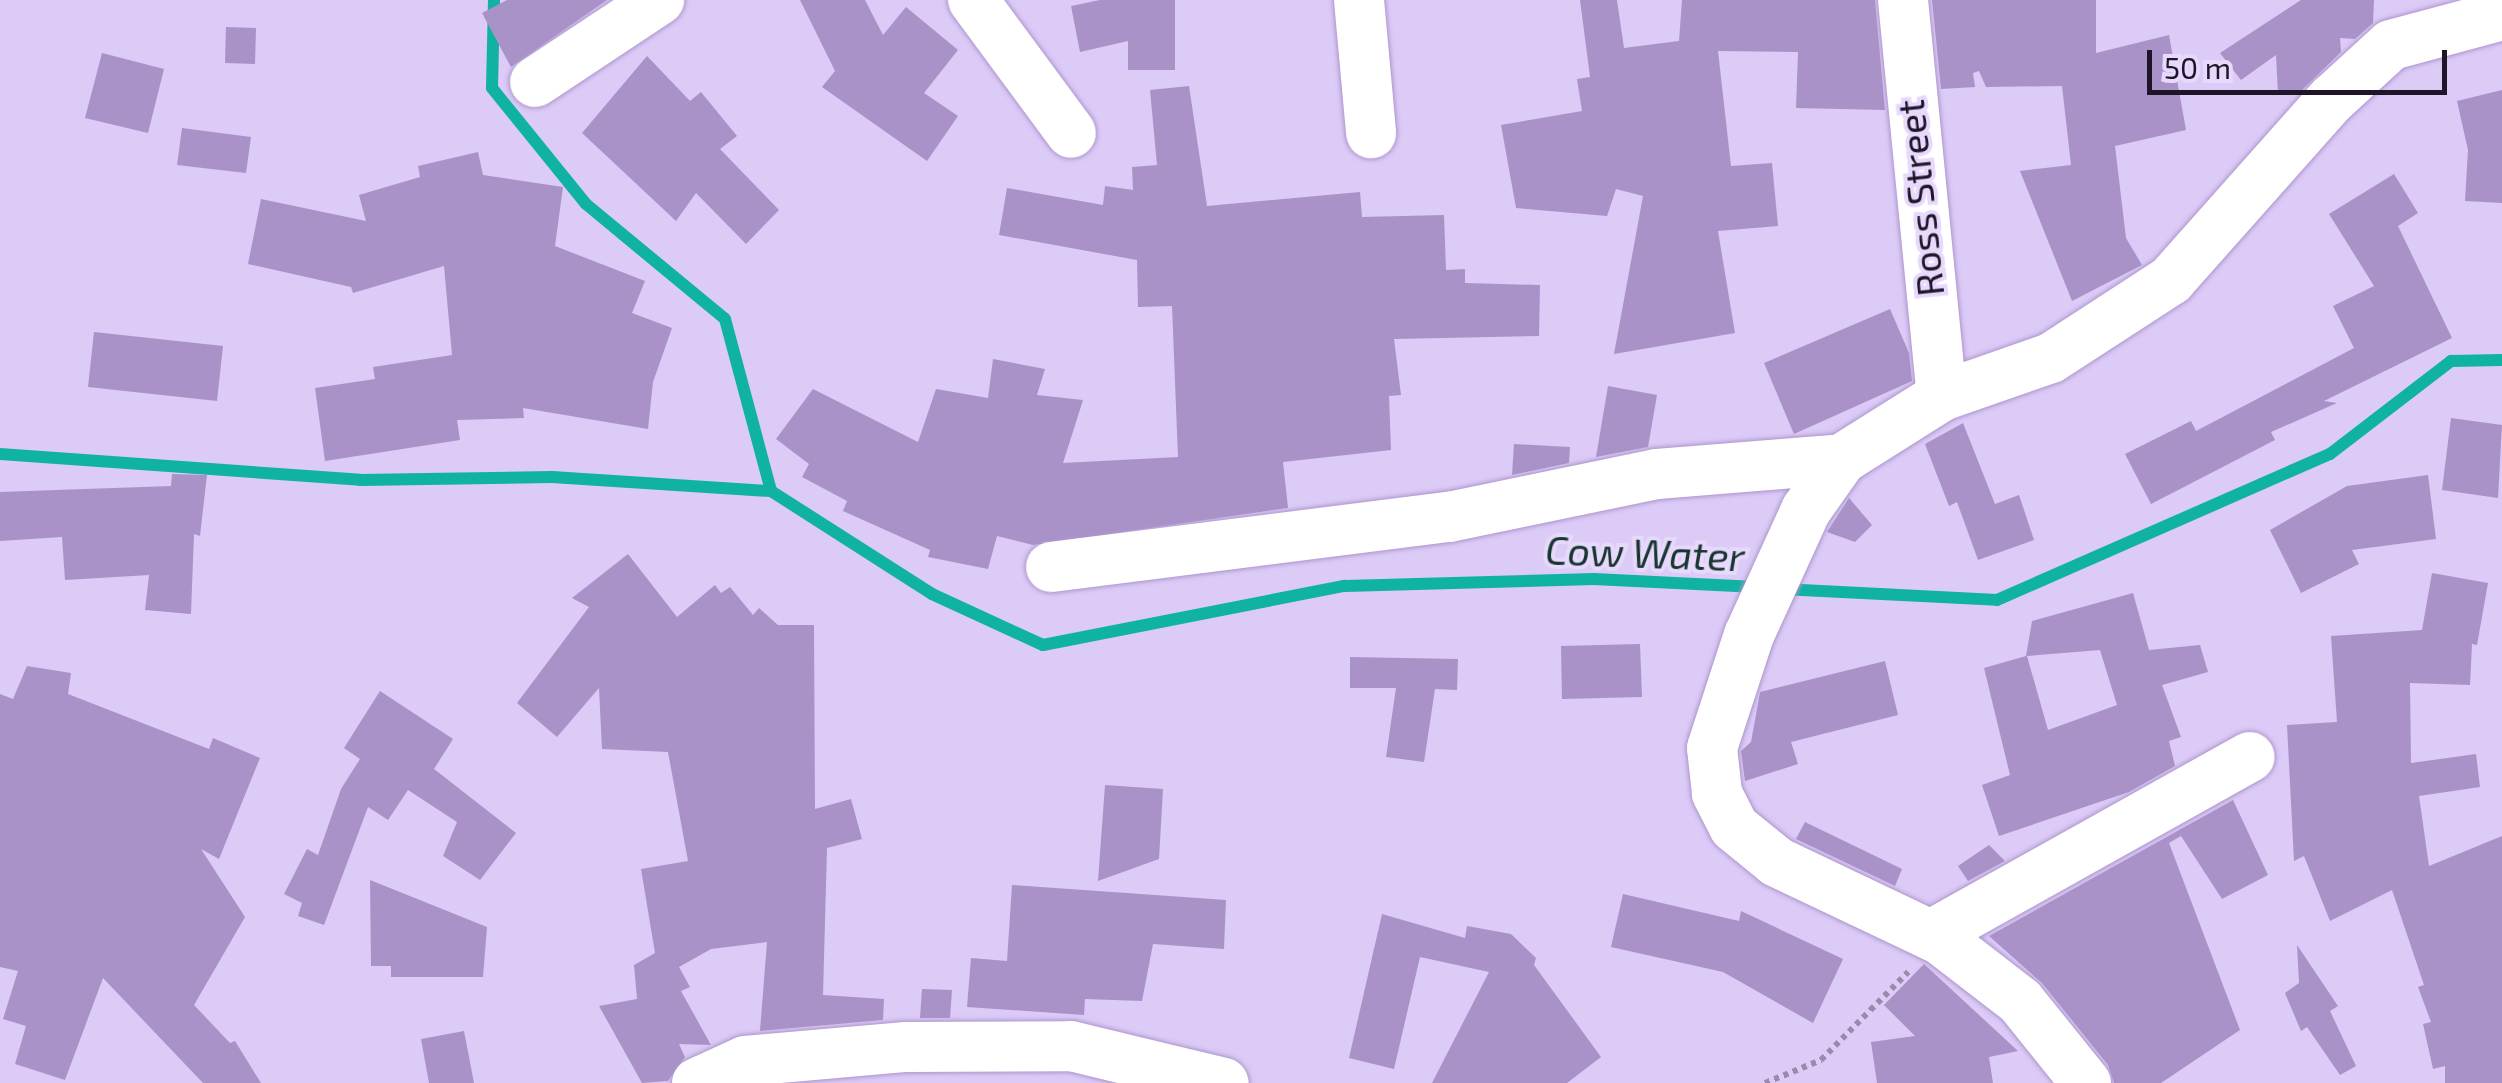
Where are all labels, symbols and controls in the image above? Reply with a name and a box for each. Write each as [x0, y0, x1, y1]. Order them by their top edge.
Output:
scale bar [2152, 30, 2452, 92]
text: 50 m [2164, 49, 2231, 85]
street label: Ross Street [1887, 97, 1953, 299]
water label: Cow Water [1544, 525, 1746, 579]

